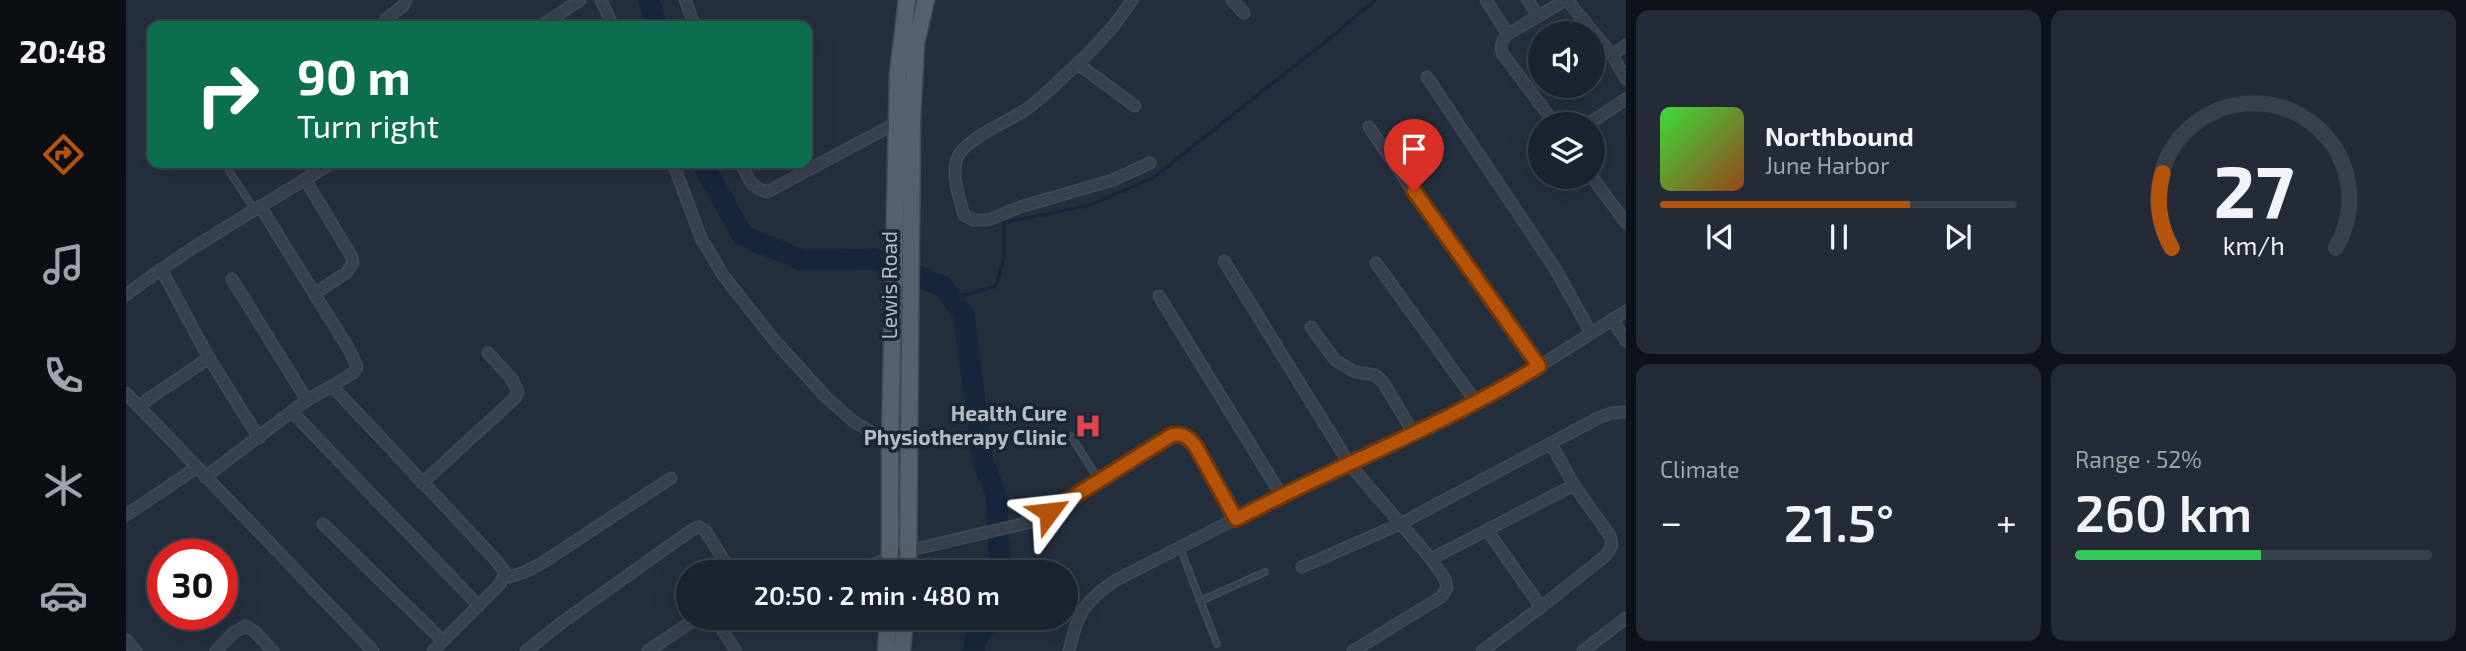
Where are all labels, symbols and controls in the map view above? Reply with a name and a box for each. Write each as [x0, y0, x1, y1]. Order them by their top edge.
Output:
map controls [1528, 21, 1605, 189]
button: sound [1528, 21, 1605, 98]
text: 20:48 [19, 31, 107, 69]
text: 90 m [297, 46, 411, 105]
icon: right [182, 49, 273, 140]
text: Turn right [297, 106, 439, 144]
button: layers [1528, 112, 1605, 189]
pin [1384, 119, 1444, 191]
text: Northbound [1765, 120, 1914, 151]
icon: directions [39, 130, 88, 179]
icon: arrive [1395, 130, 1433, 168]
text: 27 [2213, 145, 2294, 233]
text: June Harbor [1765, 151, 1889, 179]
icon: previous [1701, 218, 1739, 256]
icon: pause [1820, 218, 1858, 256]
icon: next [1939, 218, 1977, 256]
text: km/h [2222, 230, 2285, 260]
street label: Lewis Road [876, 231, 901, 339]
icon: music [39, 240, 88, 289]
icon: phone [39, 351, 88, 400]
place label: Health Cure Physiotherapy Clinic [864, 400, 1067, 450]
hospital icon: Health Cure Physiotherapy Clinic [1073, 411, 1103, 441]
text: Range · 52% [2075, 445, 2202, 473]
text: Climate [1660, 455, 1740, 483]
icon: climate [39, 461, 88, 510]
position arrow [1012, 475, 1086, 549]
text: 260 km [2075, 480, 2252, 542]
text: 21.5° [1784, 490, 1894, 552]
text: − [1660, 498, 1682, 544]
text: + [1996, 498, 2017, 544]
speed limit sign: 30 [147, 539, 238, 630]
icon: car [39, 571, 88, 620]
text: 20:50 · 2 min · 480 m [754, 579, 1000, 610]

